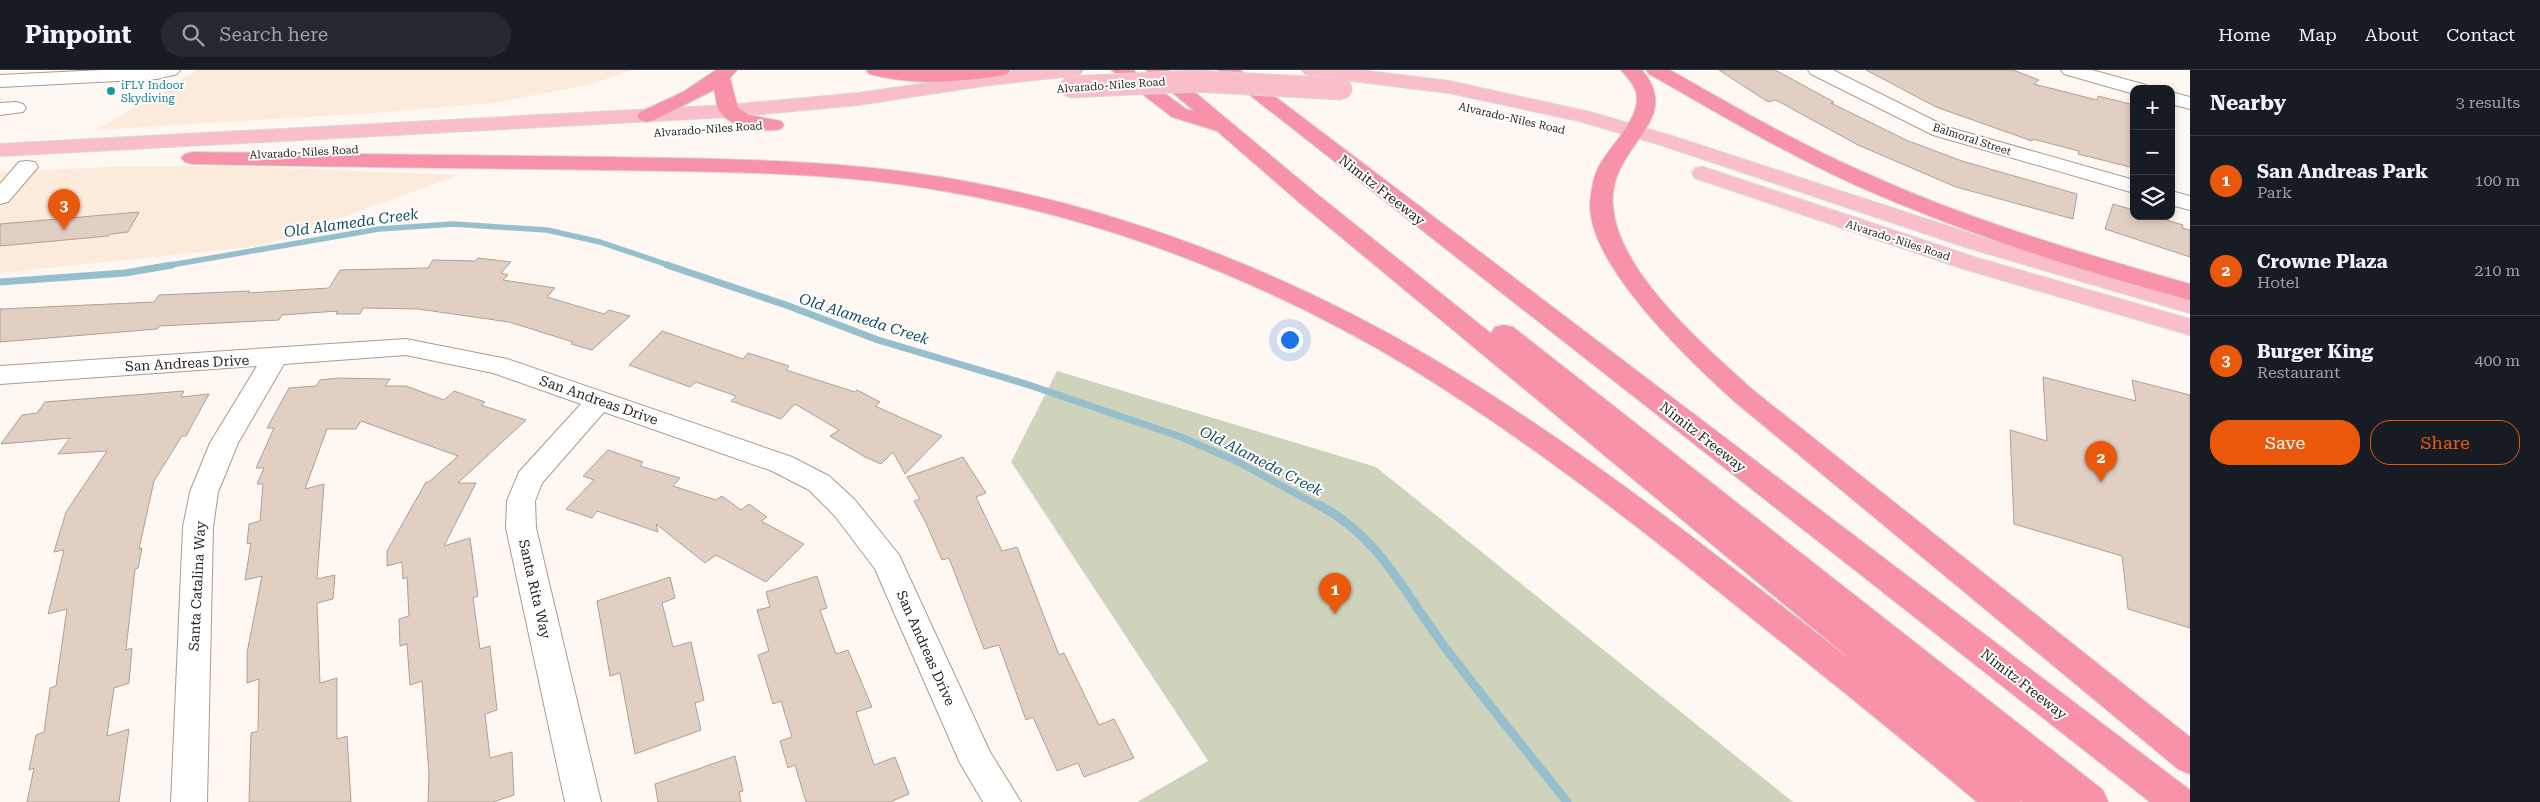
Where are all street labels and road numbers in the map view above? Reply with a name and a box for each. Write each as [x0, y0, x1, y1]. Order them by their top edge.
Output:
street label: Alvarado-Niles Road [1056, 75, 1166, 96]
street label: Alvarado-Niles Road [1457, 100, 1566, 137]
street label: Alvarado-Niles Road [653, 119, 763, 140]
street label: Balmoral Street [1931, 121, 2013, 158]
street label: Alvarado-Niles Road [249, 143, 359, 162]
street label: Nimitz Freeway [1336, 152, 1429, 229]
street label: Alvarado-Niles Road [1844, 217, 1952, 264]
street label: San Andreas Drive [125, 352, 250, 374]
street label: San Andreas Drive [538, 372, 661, 428]
street label: Nimitz Freeway [1657, 399, 1750, 476]
street label: Santa Catalina Way [186, 520, 208, 651]
street label: Santa Rita Way [516, 538, 554, 641]
street label: San Andreas Drive [893, 588, 959, 708]
street label: Nimitz Freeway [1978, 646, 2071, 723]

